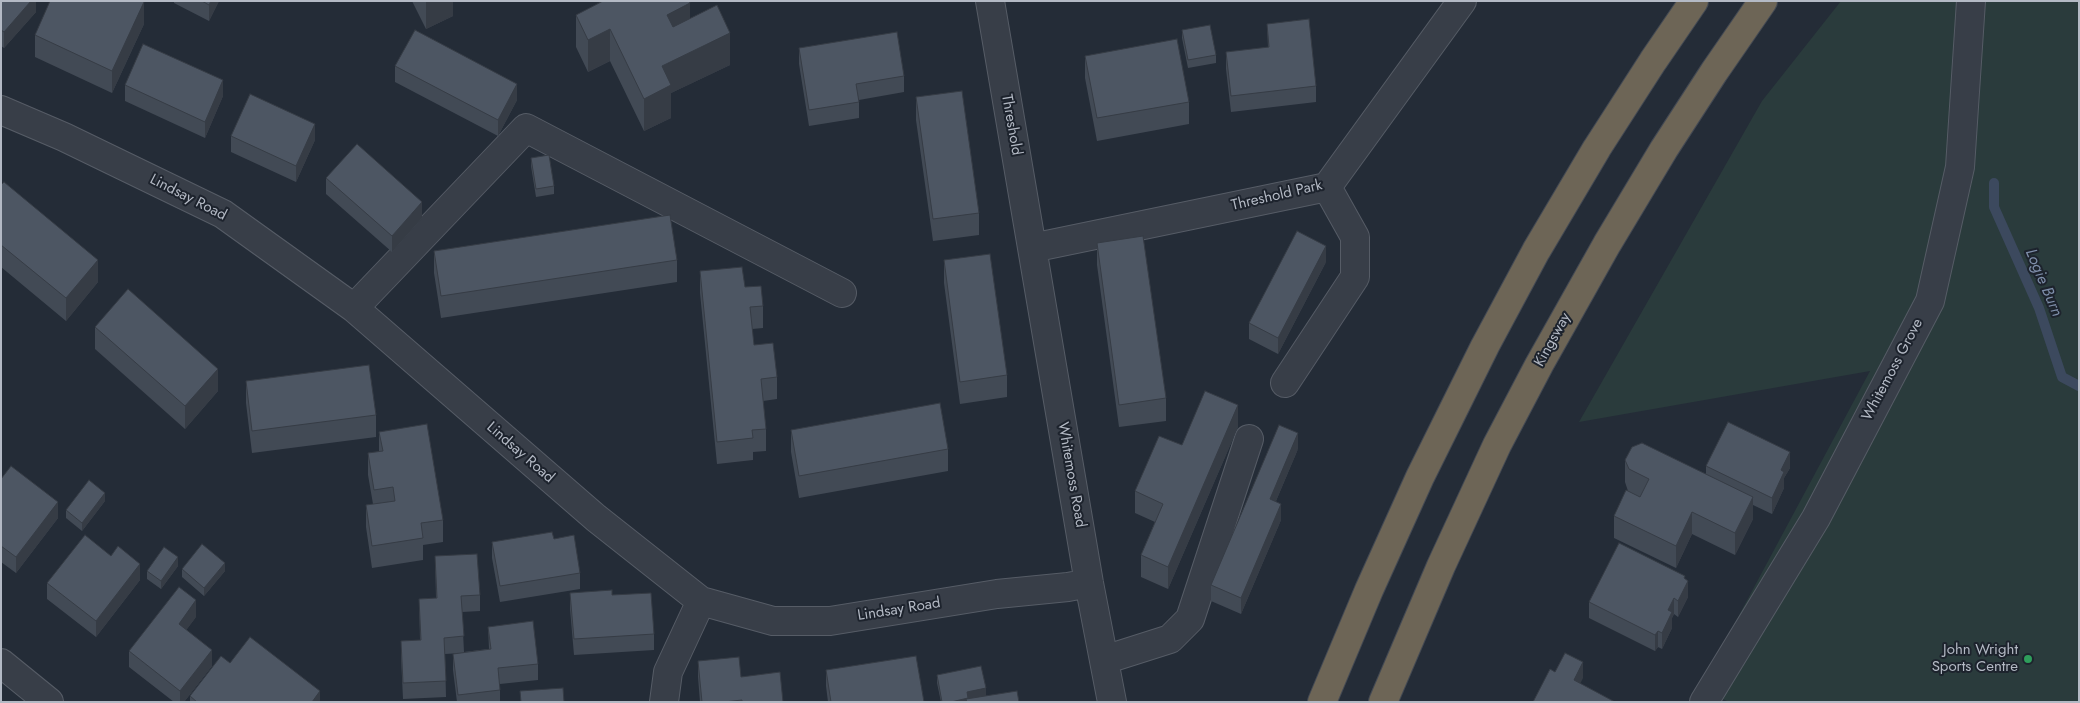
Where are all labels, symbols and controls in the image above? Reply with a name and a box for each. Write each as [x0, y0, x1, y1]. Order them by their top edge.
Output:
street label: Threshold [997, 93, 1025, 157]
street label: Lindsay Road [147, 171, 229, 225]
street label: Threshold Park [1230, 177, 1324, 215]
water label: Logie Burn [2020, 246, 2066, 320]
street label: Kingsway [1531, 310, 1575, 370]
street label: Whitemoss Grove [1859, 316, 1927, 424]
street label: Lindsay Road [483, 419, 557, 487]
street label: Whitemoss Road [1053, 421, 1089, 529]
street label: Lindsay Road [856, 595, 942, 625]
place label: John Wright Sports Centre [1932, 641, 2018, 676]
marker: John Wright Sports Centre [2022, 653, 2034, 665]

